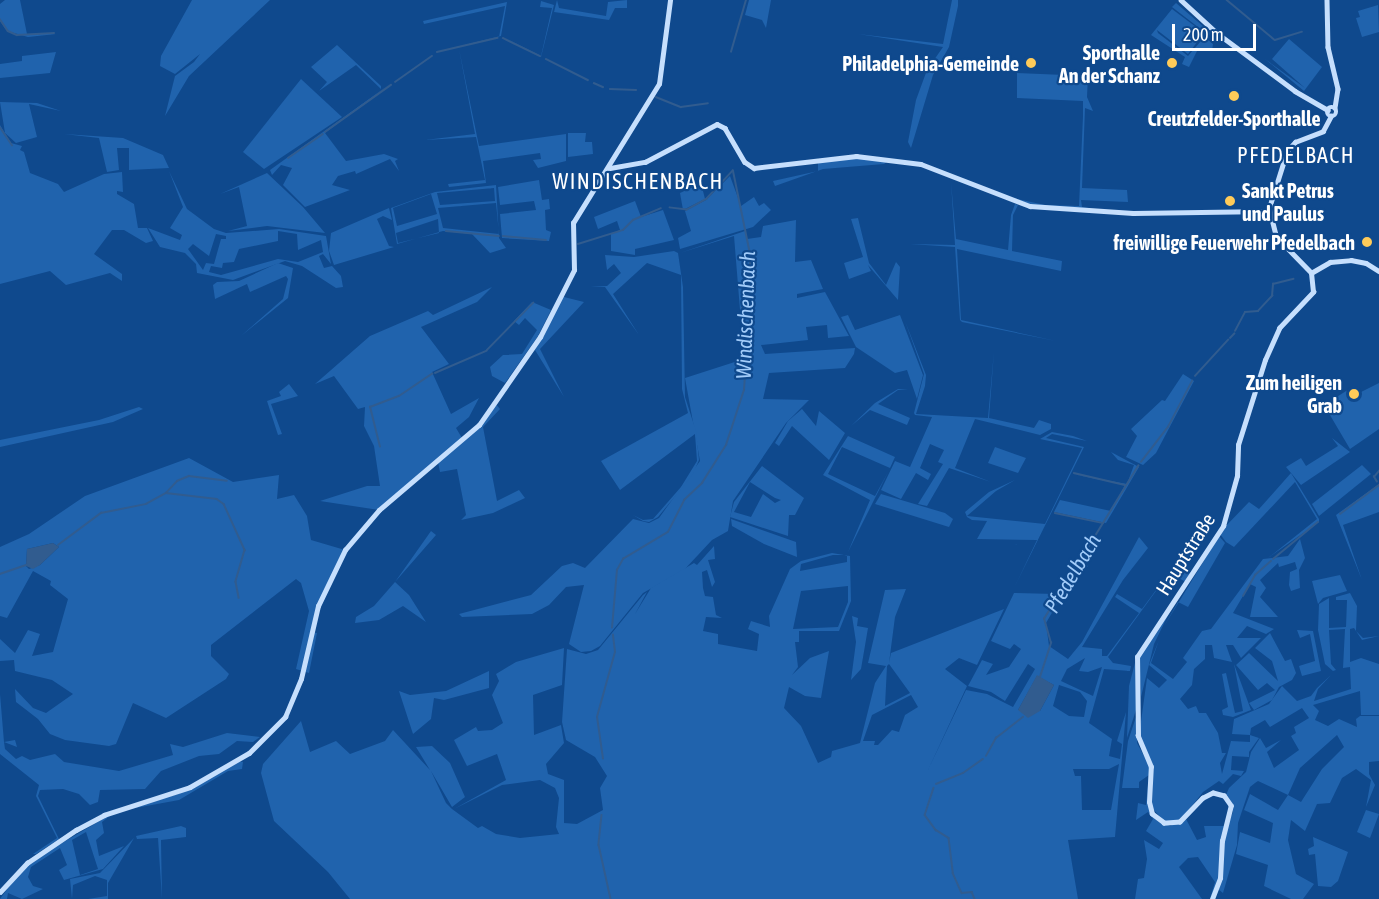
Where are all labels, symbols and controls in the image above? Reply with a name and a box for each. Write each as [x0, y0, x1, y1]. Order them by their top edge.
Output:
scale bar [1175, 12, 1259, 50]
text: 200 m [1183, 24, 1224, 45]
place label: Sporthalle An der Schanz [1059, 40, 1160, 87]
place label: Philadelphia-Gemeinde [842, 51, 1019, 75]
marker: Philadelphia-Gemeinde [1024, 56, 1038, 70]
marker: Sporthalle An der Schanz [1165, 56, 1179, 70]
marker: Creutzfelder-Sporthalle [1227, 89, 1241, 103]
place label: Creutzfelder-Sporthalle [1148, 106, 1320, 130]
district label: PFEDELBACH [1237, 143, 1355, 169]
district label: WINDISCHENBACH [552, 169, 724, 195]
place label: Sankt Petrus und Paulus [1242, 178, 1334, 225]
marker: Sankt Petrus und Paulus [1223, 194, 1237, 208]
place label: freiwillige Feuerwehr Pfedelbach [1114, 230, 1355, 254]
marker: freiwillige Feuerwehr Pfedelbach [1360, 235, 1374, 249]
water label: Windischenbach [730, 251, 760, 379]
place label: Zum heiligen Grab [1246, 371, 1342, 418]
marker: Zum heiligen Grab [1347, 387, 1361, 401]
street label: Hauptstraße [1150, 509, 1220, 599]
water label: Pfedelbach [1039, 529, 1105, 617]

